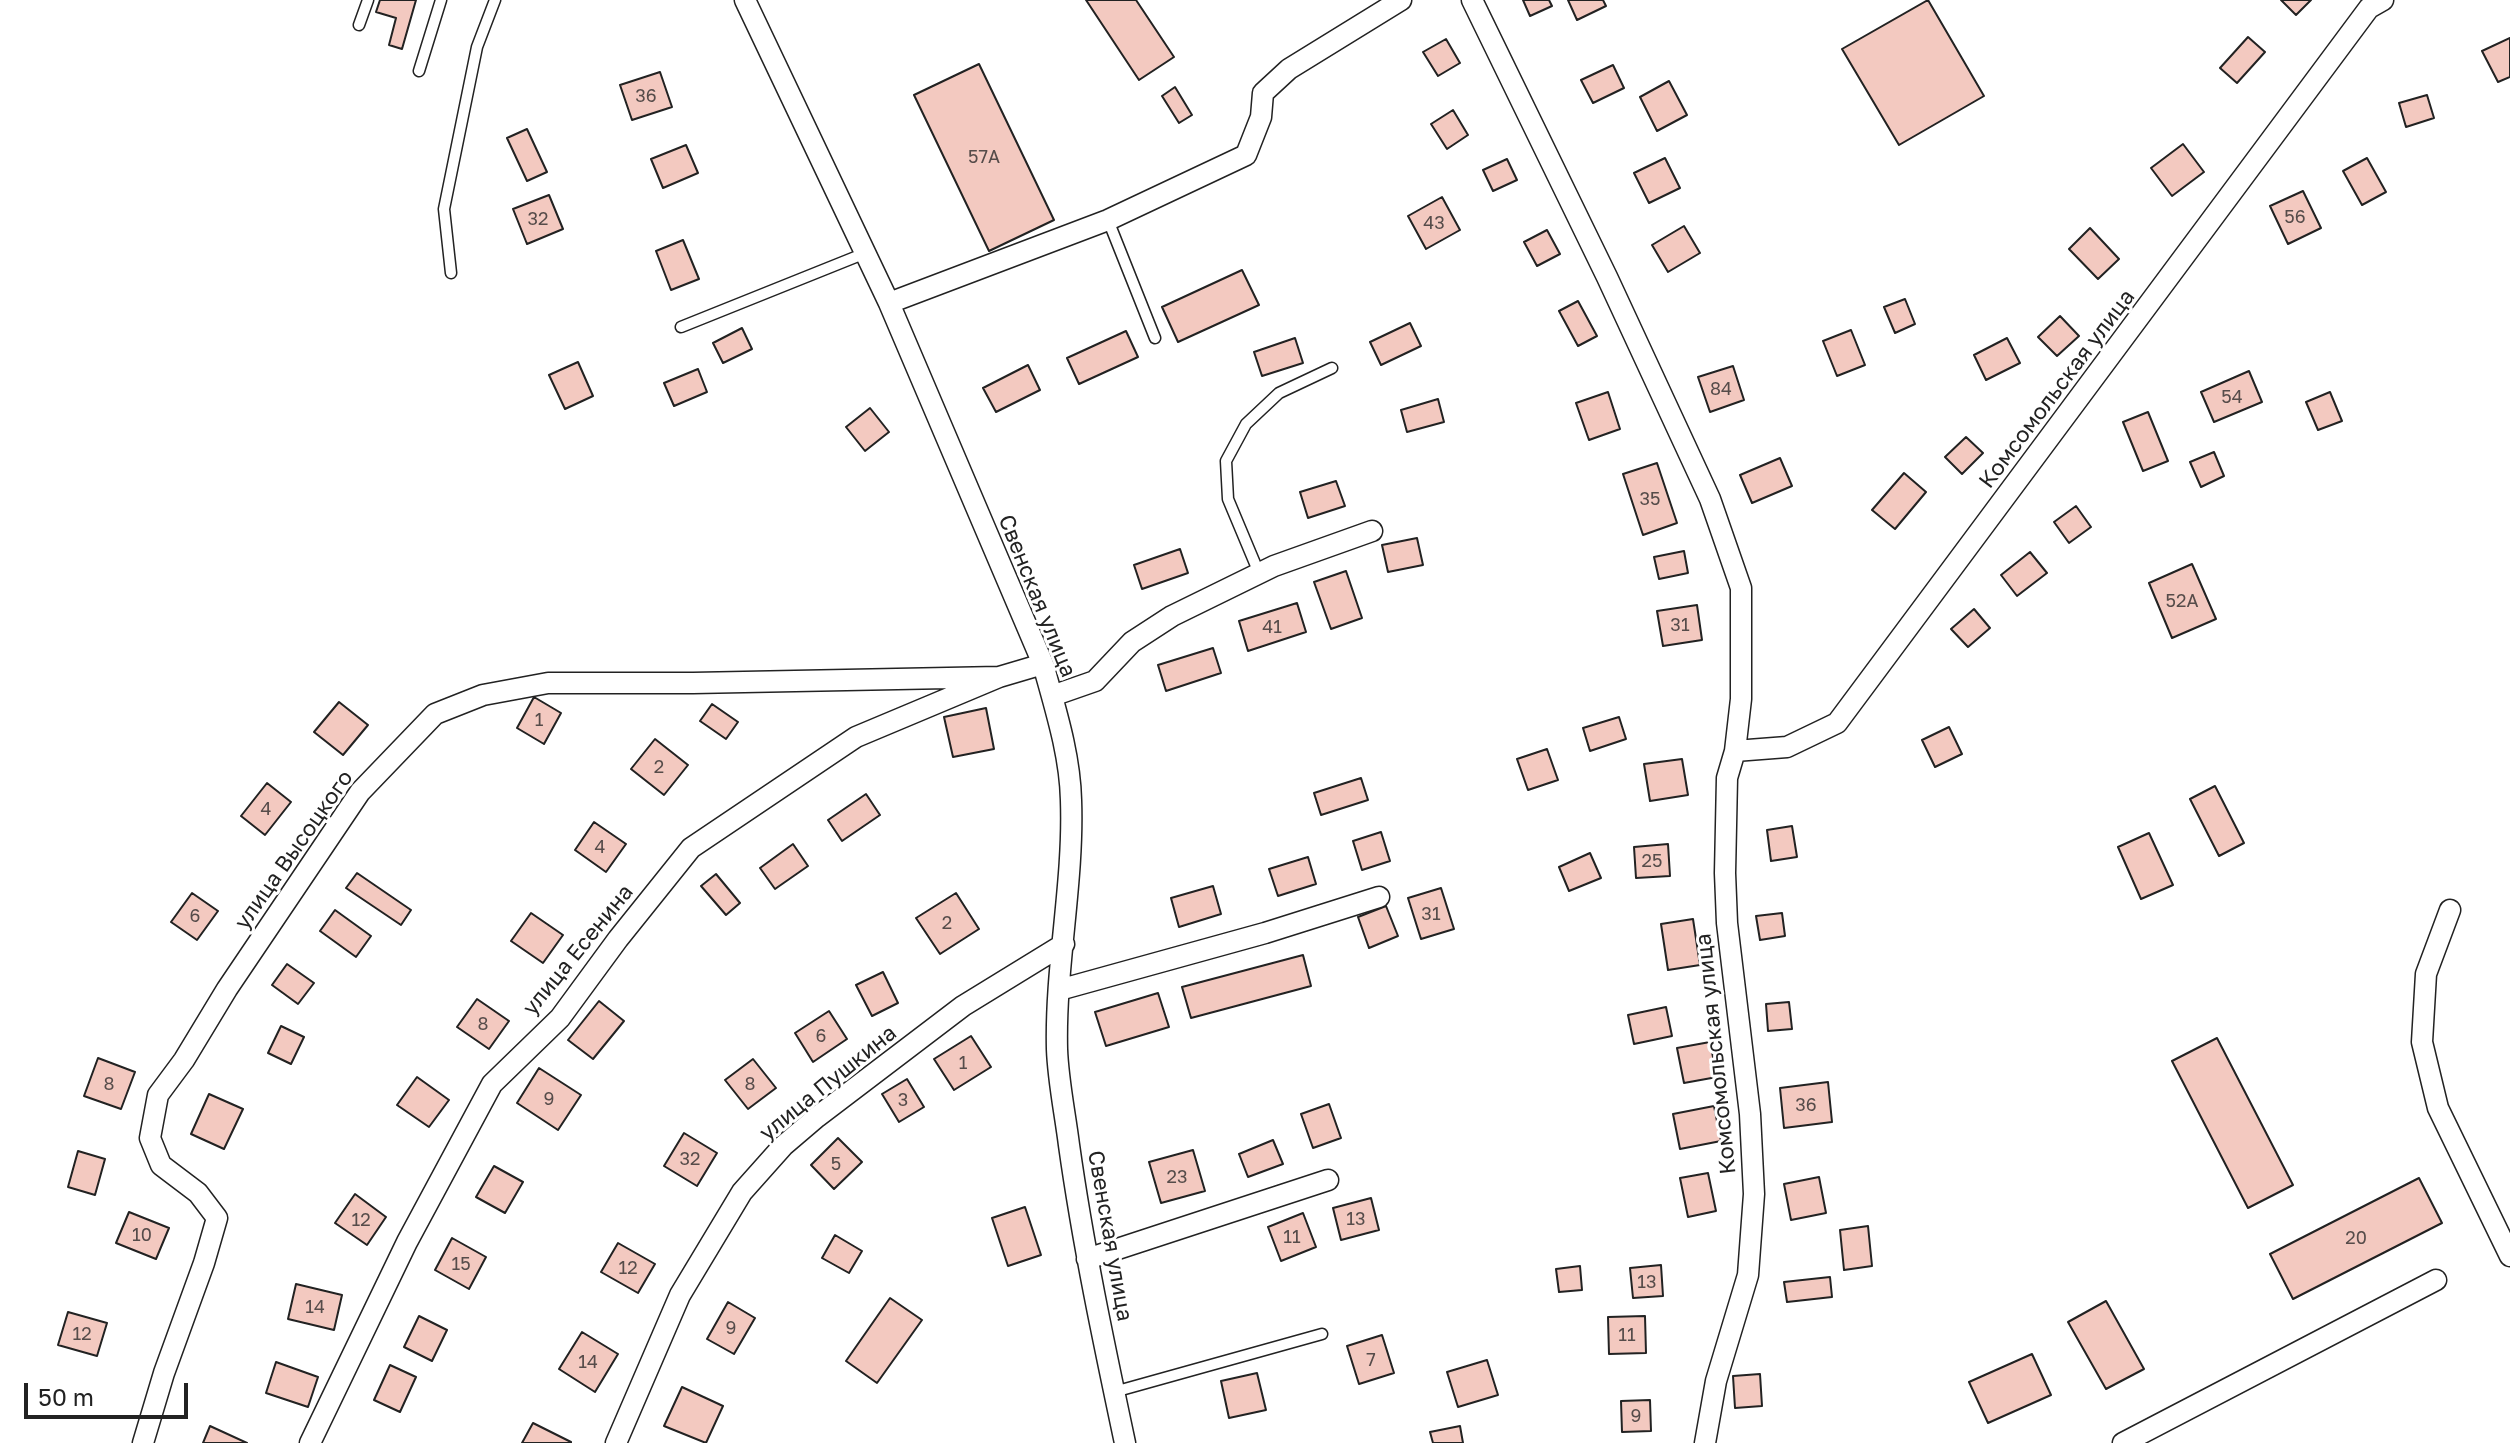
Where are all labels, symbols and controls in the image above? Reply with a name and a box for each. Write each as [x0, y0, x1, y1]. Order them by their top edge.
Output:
house number: 36 [635, 85, 657, 107]
house number: 57А [968, 146, 1000, 168]
house number: 56 [2284, 206, 2306, 228]
house number: 32 [528, 208, 548, 230]
house number: 43 [1423, 212, 1445, 234]
street label: Комсомольская улица [1974, 284, 2140, 494]
house number: 84 [1710, 378, 1732, 400]
house number: 54 [2221, 386, 2243, 408]
house number: 35 [1640, 488, 1660, 510]
street label: Свенская улица [992, 511, 1082, 681]
house number: 52А [2166, 590, 2198, 612]
house number: 31 [1670, 614, 1690, 636]
house number: 41 [1262, 616, 1282, 638]
house number: 1 [535, 709, 543, 731]
house number: 2 [654, 756, 664, 778]
street label: улица Высоцкого [229, 765, 359, 935]
house number: 4 [261, 798, 271, 820]
house number: 4 [595, 836, 605, 858]
house number: 25 [1642, 850, 1662, 872]
street label: улица Есенина [517, 879, 639, 1021]
house number: 31 [1421, 903, 1441, 925]
house number: 6 [190, 905, 200, 927]
house number: 2 [942, 912, 952, 934]
street label: Комсомольская улица [1690, 932, 1742, 1176]
house number: 8 [478, 1013, 488, 1035]
street label: улица Пушкина [754, 1020, 902, 1146]
house number: 6 [816, 1025, 826, 1047]
house number: 1 [959, 1052, 967, 1074]
house number: 8 [104, 1073, 114, 1095]
house number: 8 [745, 1073, 755, 1095]
house number: 9 [544, 1088, 554, 1110]
house number: 3 [898, 1089, 908, 1111]
house number: 36 [1795, 1094, 1817, 1116]
house number: 32 [680, 1148, 700, 1170]
street label: Свенская улица [1082, 1149, 1138, 1323]
house number: 5 [831, 1153, 841, 1175]
house number: 23 [1167, 1166, 1187, 1188]
house number: 13 [1346, 1208, 1366, 1230]
house number: 12 [351, 1209, 371, 1231]
house number: 10 [132, 1224, 152, 1246]
house number: 11 [1283, 1226, 1301, 1248]
house number: 20 [2345, 1227, 2367, 1249]
house number: 15 [451, 1253, 471, 1275]
house number: 12 [618, 1257, 638, 1279]
house number: 13 [1637, 1271, 1657, 1293]
house number: 14 [305, 1296, 325, 1318]
house number: 9 [726, 1317, 736, 1339]
house number: 12 [72, 1323, 92, 1345]
house number: 11 [1618, 1324, 1636, 1346]
house number: 7 [1366, 1349, 1376, 1371]
house number: 14 [578, 1351, 598, 1373]
scale bar [28, 1367, 192, 1417]
text: 50 m [38, 1382, 94, 1411]
house number: 9 [1631, 1405, 1641, 1427]

